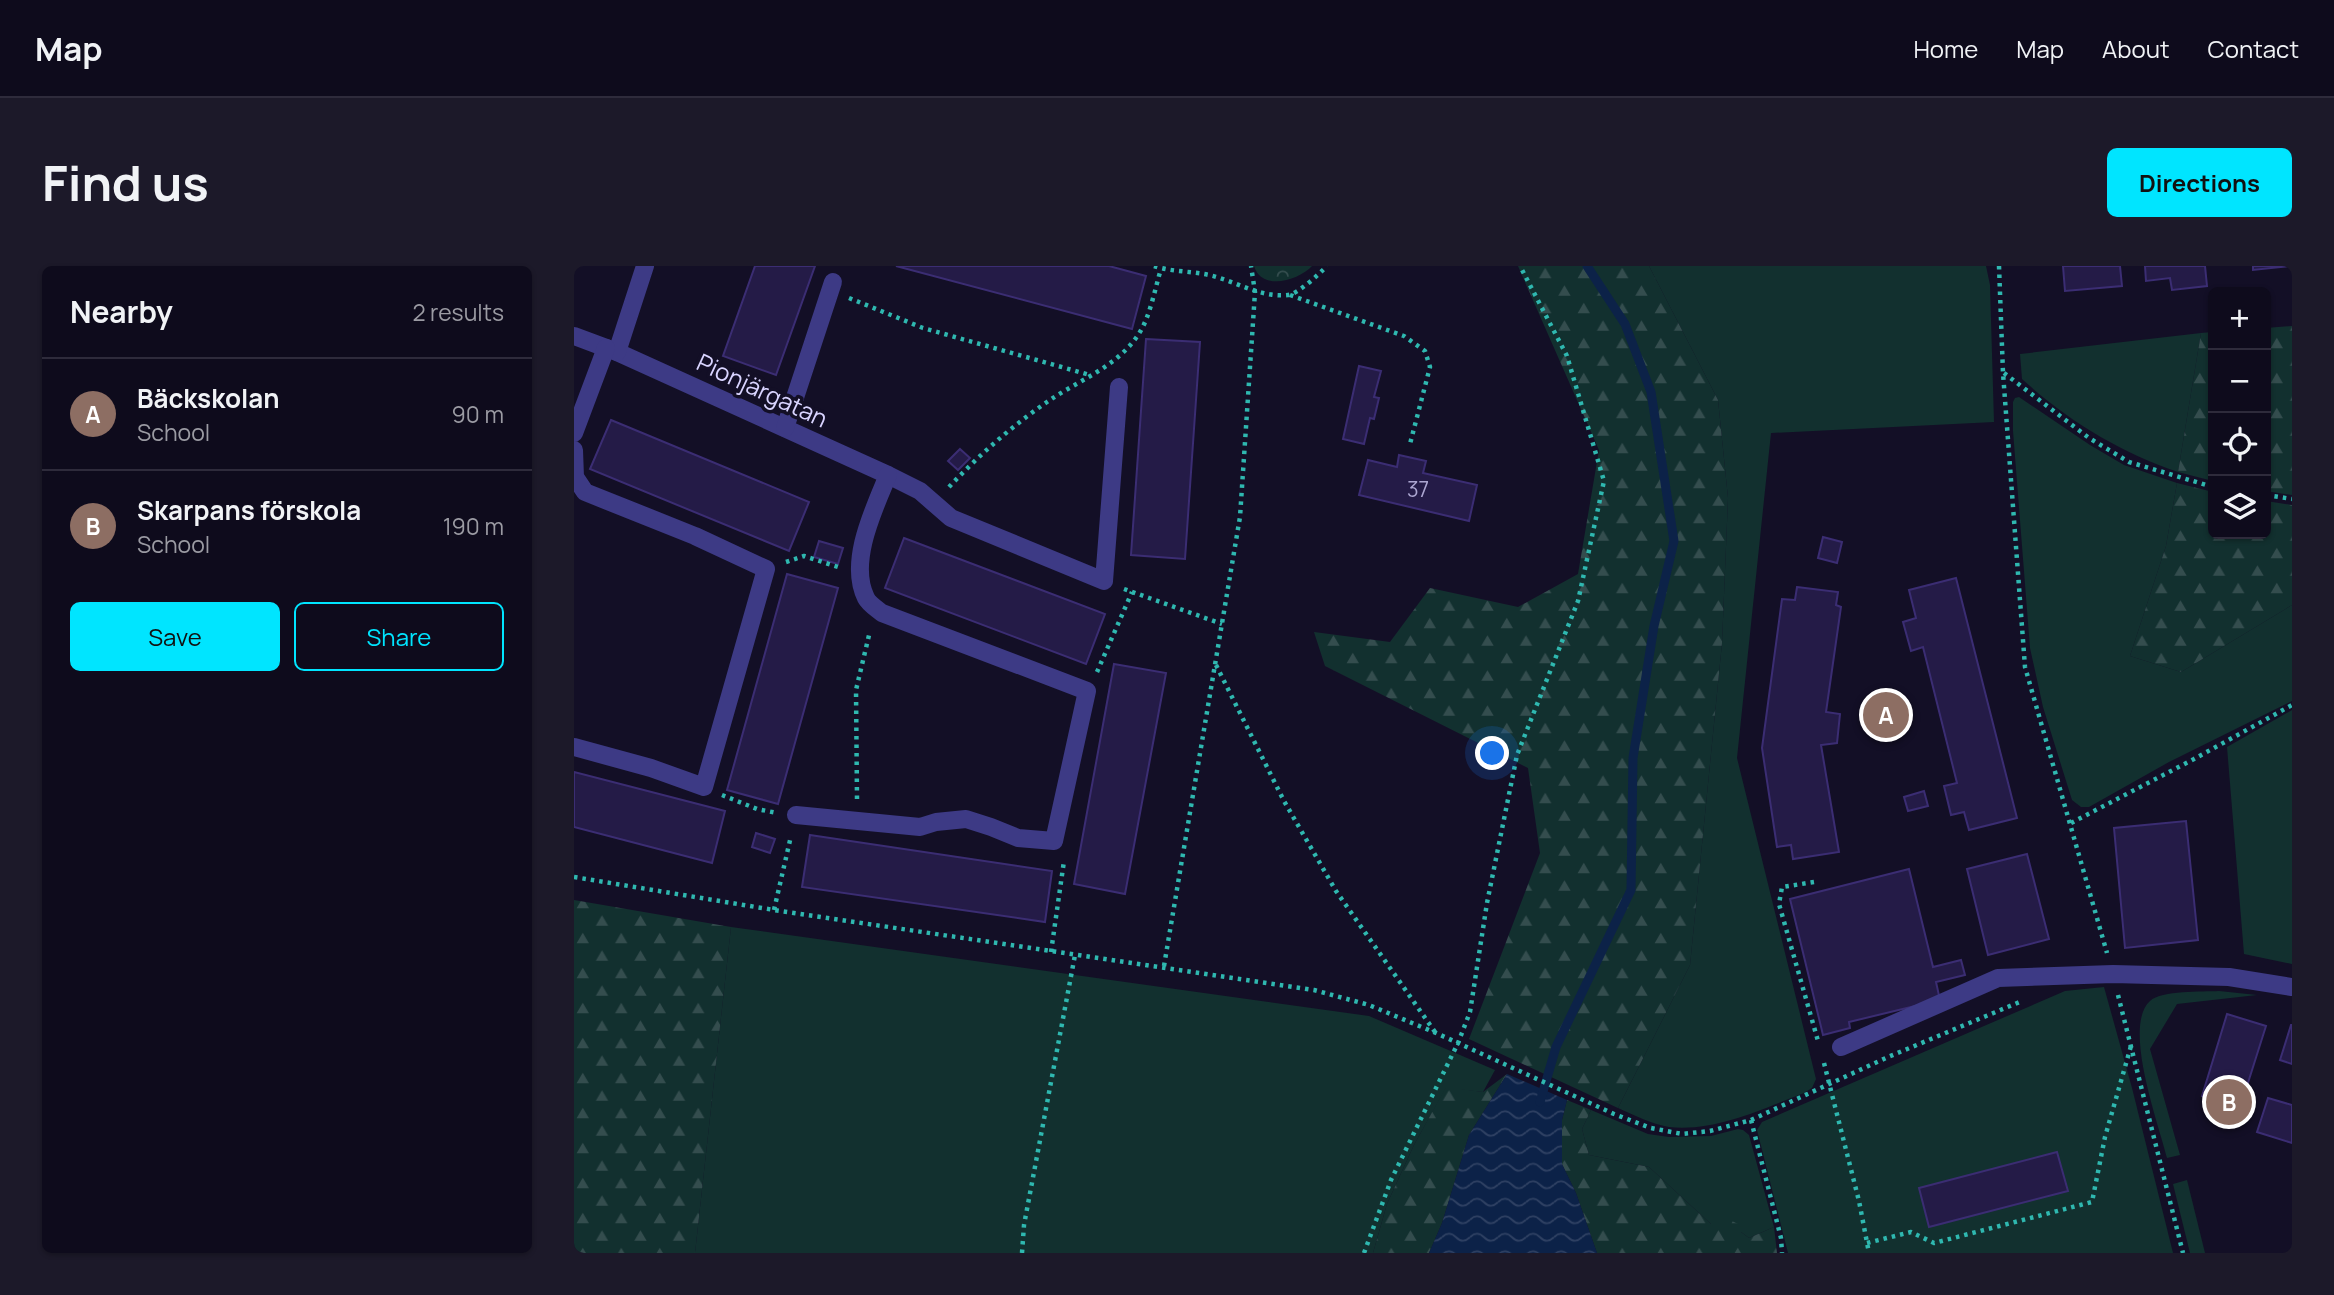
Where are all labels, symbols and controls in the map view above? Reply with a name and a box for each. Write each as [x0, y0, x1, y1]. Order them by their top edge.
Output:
text: Map [35, 26, 103, 71]
text: Home [1913, 32, 1978, 65]
text: Map [2016, 32, 2064, 65]
text: About [2102, 32, 2170, 65]
text: Contact [2208, 32, 2299, 65]
button: Directions [2107, 148, 2292, 217]
text: Find us [42, 149, 209, 216]
map controls [2208, 287, 2271, 539]
button: + [2208, 287, 2271, 350]
text: Nearby [70, 291, 173, 332]
text: 2 results [412, 296, 504, 328]
street label: Pionjärgatan [692, 345, 833, 434]
button: − [2208, 350, 2271, 413]
text: Bäckskolan [137, 380, 279, 416]
text: A [85, 398, 101, 430]
text: 90 m [452, 398, 504, 430]
button: locate [2208, 413, 2271, 476]
text: School [137, 416, 210, 448]
house number: 37 [1407, 475, 1429, 503]
button: layers [2208, 476, 2271, 539]
text: Skarpans förskola [137, 492, 361, 528]
text: B [86, 510, 100, 542]
text: 190 m [443, 510, 504, 542]
text: School [137, 528, 210, 560]
button: Save [70, 602, 280, 671]
button: Share [294, 602, 504, 671]
pin: A [1863, 689, 1909, 741]
your location [1475, 736, 1509, 770]
pin: B [2206, 1076, 2252, 1128]

